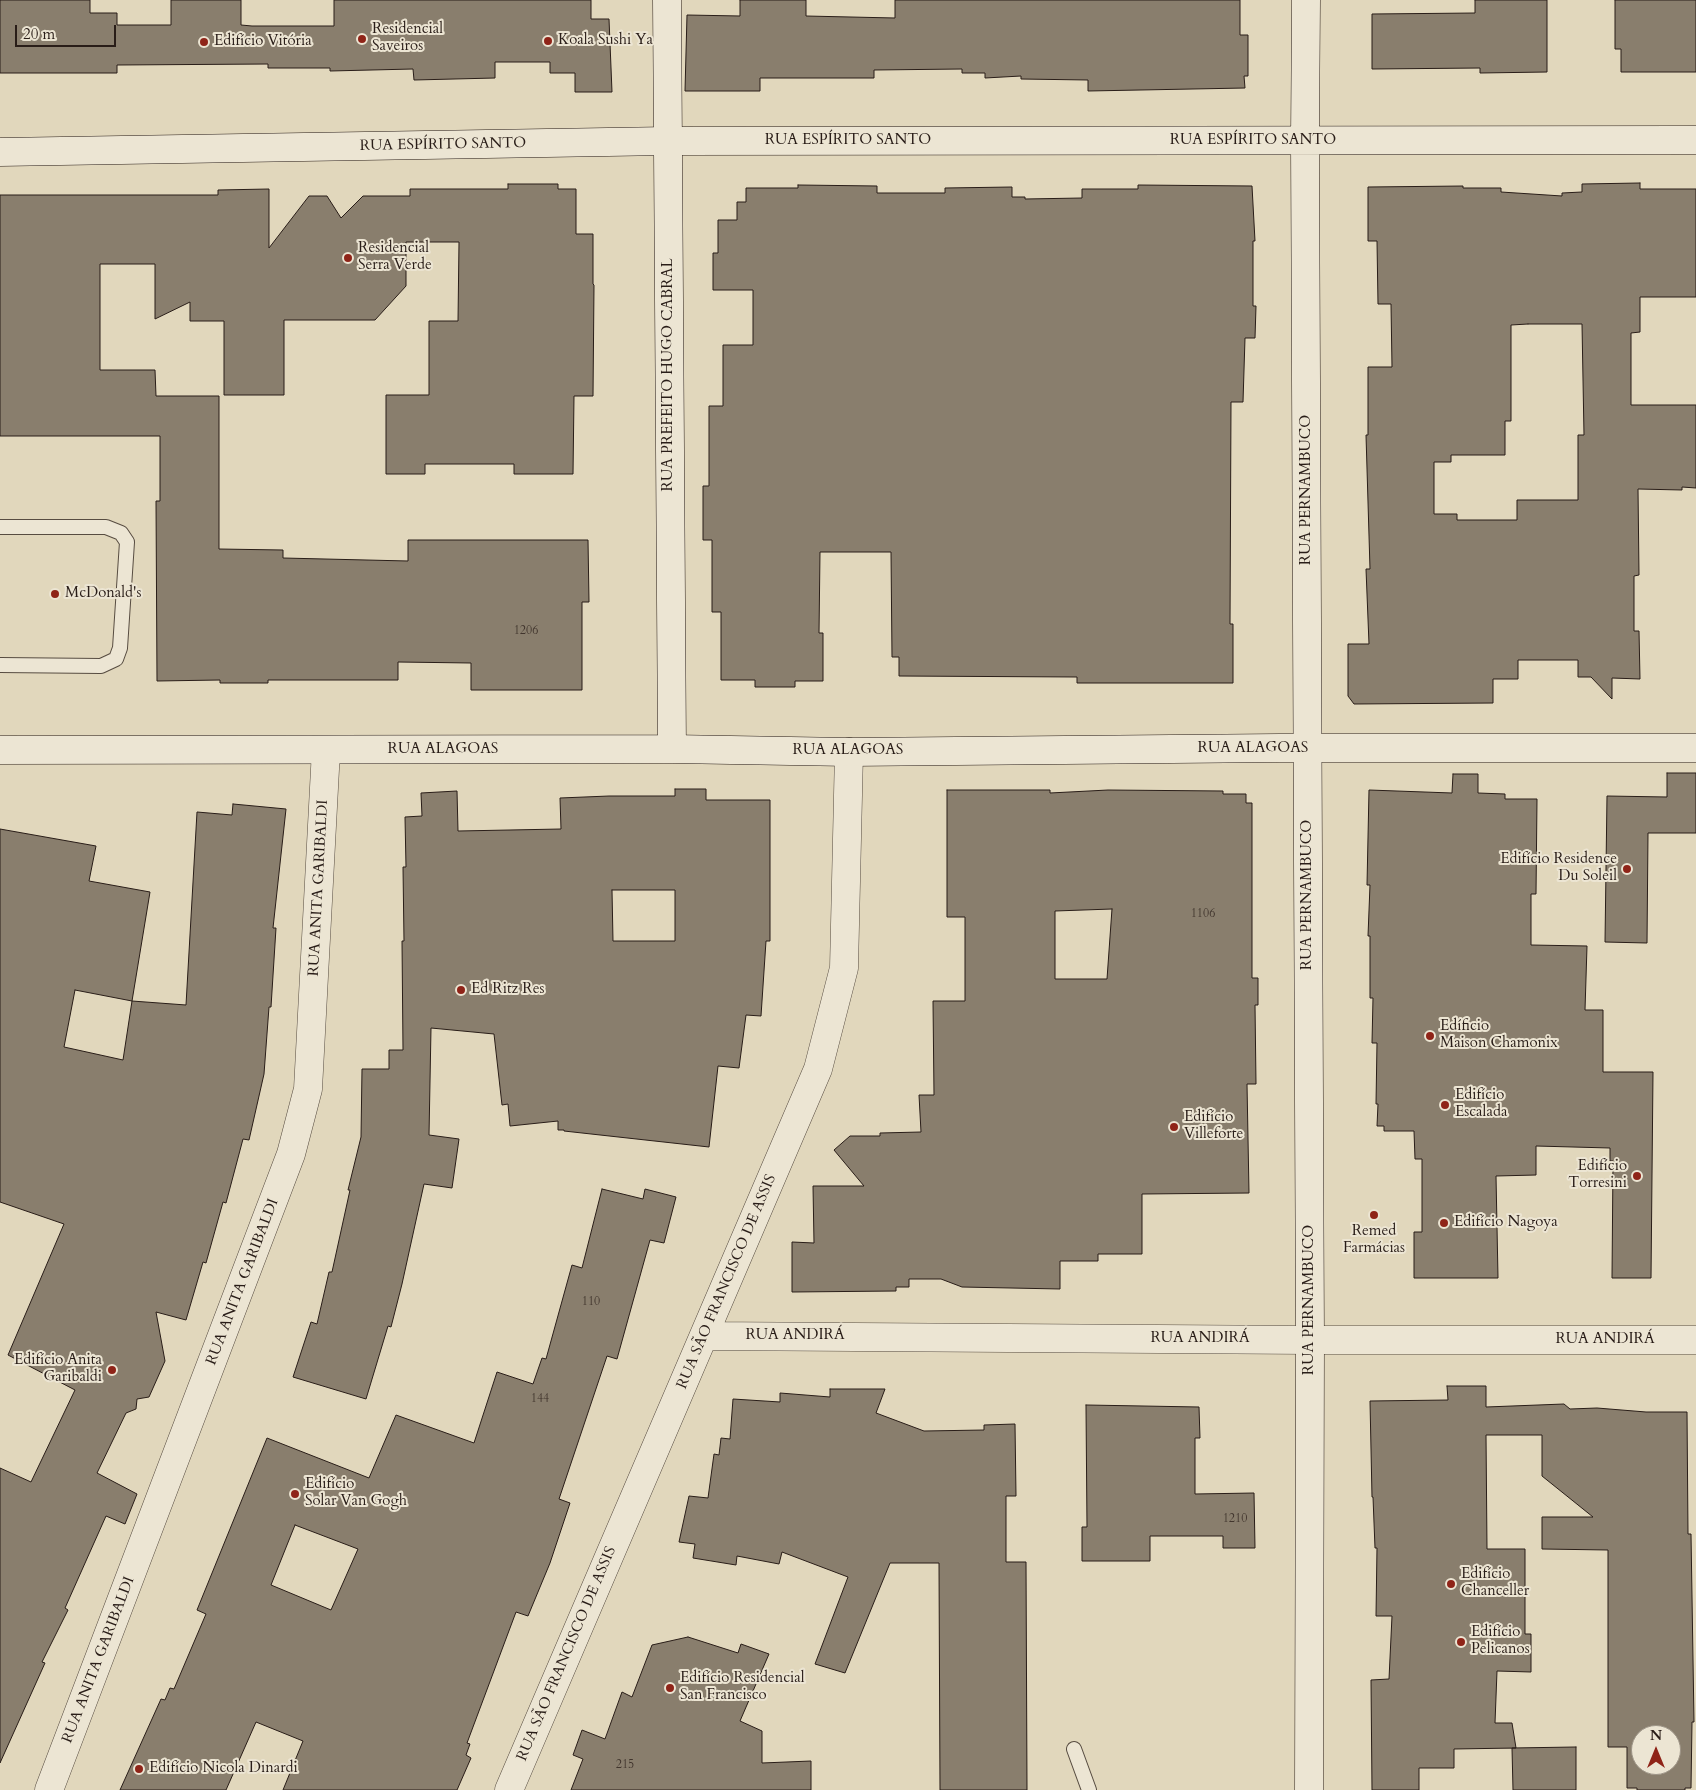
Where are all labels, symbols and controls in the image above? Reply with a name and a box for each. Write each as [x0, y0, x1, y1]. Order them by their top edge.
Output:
scale bar [18, 15, 119, 47]
place label: Residencial Saveiros [372, 21, 443, 56]
text: 20 m [23, 24, 55, 44]
place label: Koala Sushi Ya [558, 32, 653, 50]
place label: Edifício Vitória [214, 33, 312, 51]
marker: Residencial Saveiros [356, 33, 368, 45]
marker: Koala Sushi Ya [542, 35, 554, 47]
marker: Edifício Vitória [198, 36, 210, 48]
street label: RUA ESPÍRITO SANTO [765, 132, 931, 150]
street label: RUA ESPÍRITO SANTO [1170, 132, 1336, 150]
street label: RUA ESPÍRITO SANTO [360, 135, 526, 155]
place label: Residencial Serra Verde [358, 240, 432, 275]
marker: Residencial Serra Verde [342, 252, 354, 264]
street label: RUA PREFEITO HUGO CABRAL [660, 259, 678, 491]
street label: RUA PERNAMBUCO [1298, 415, 1316, 565]
place label: McDonald's [65, 585, 141, 603]
marker: McDonald's [49, 588, 61, 600]
house number: 1206 [514, 624, 538, 638]
street label: RUA ALAGOAS [1198, 740, 1308, 758]
street label: RUA ALAGOAS [388, 741, 498, 759]
street label: RUA ALAGOAS [793, 742, 903, 760]
street label: RUA ANITA GARIBALDI [305, 799, 333, 977]
street label: RUA PERNAMBUCO [1299, 820, 1317, 970]
place label: Edifício Residence Du Soleil [1500, 851, 1617, 886]
marker: Edifício Residence Du Soleil [1621, 863, 1633, 875]
house number: 1106 [1191, 907, 1215, 921]
place label: Ed Ritz Res [471, 981, 545, 999]
marker: Ed Ritz Res [455, 984, 467, 996]
place label: Edíficio Maison Chamonix [1440, 1018, 1558, 1053]
marker: Edíficio Maison Chamonix [1424, 1030, 1436, 1042]
place label: Edifício Escalada [1455, 1087, 1507, 1122]
marker: Edifício Escalada [1439, 1099, 1451, 1111]
place label: Edifício Villeforte [1184, 1109, 1243, 1144]
marker: Edifício Villeforte [1168, 1121, 1180, 1133]
place label: Edifício Torresini [1568, 1158, 1627, 1193]
marker: Edifício Torresini [1631, 1170, 1643, 1182]
street label: RUA SÃO FRANCISCO DE ASSIS [674, 1172, 780, 1392]
street label: RUA ANITA GARIBALDI [203, 1196, 283, 1368]
marker: Remed Farmácias [1368, 1209, 1380, 1221]
place label: Edifício Nagoya [1454, 1214, 1558, 1232]
marker: Edifício Nagoya [1438, 1217, 1450, 1229]
place label: Remed Farmácias [1343, 1223, 1405, 1258]
street label: RUA PERNAMBUCO [1301, 1225, 1319, 1375]
house number: 110 [582, 1295, 600, 1309]
street label: RUA ANDIRÁ [745, 1327, 845, 1345]
street label: RUA ANDIRÁ [1150, 1330, 1250, 1348]
street label: RUA ANDIRÁ [1555, 1331, 1655, 1349]
place label: Edifício Anita Garibaldi [14, 1352, 102, 1387]
marker: Edifício Anita Garibaldi [106, 1364, 118, 1376]
house number: 144 [531, 1392, 549, 1406]
place label: Edifício Solar Van Gogh [305, 1476, 407, 1511]
marker: Edifício Solar Van Gogh [289, 1488, 301, 1500]
house number: 1210 [1223, 1512, 1247, 1526]
street label: RUA SÃO FRANCISCO DE ASSIS [514, 1544, 620, 1764]
place label: Edifício Chanceller [1461, 1566, 1529, 1601]
street label: RUA ANITA GARIBALDI [59, 1574, 139, 1746]
marker: Edifício Chanceller [1445, 1578, 1457, 1590]
place label: Edifício Pelicanos [1471, 1624, 1530, 1659]
marker: Edifício Pelicanos [1455, 1636, 1467, 1648]
place label: Edifício Residencial San Francisco [680, 1670, 805, 1705]
marker: Edifício Residencial San Francisco [664, 1682, 676, 1694]
north arrow [1631, 1725, 1681, 1775]
text: N [1650, 1726, 1662, 1745]
house number: 215 [616, 1758, 634, 1772]
place label: Edifício Nicola Dinardi [149, 1760, 298, 1778]
marker: Edifício Nicola Dinardi [133, 1763, 145, 1775]

